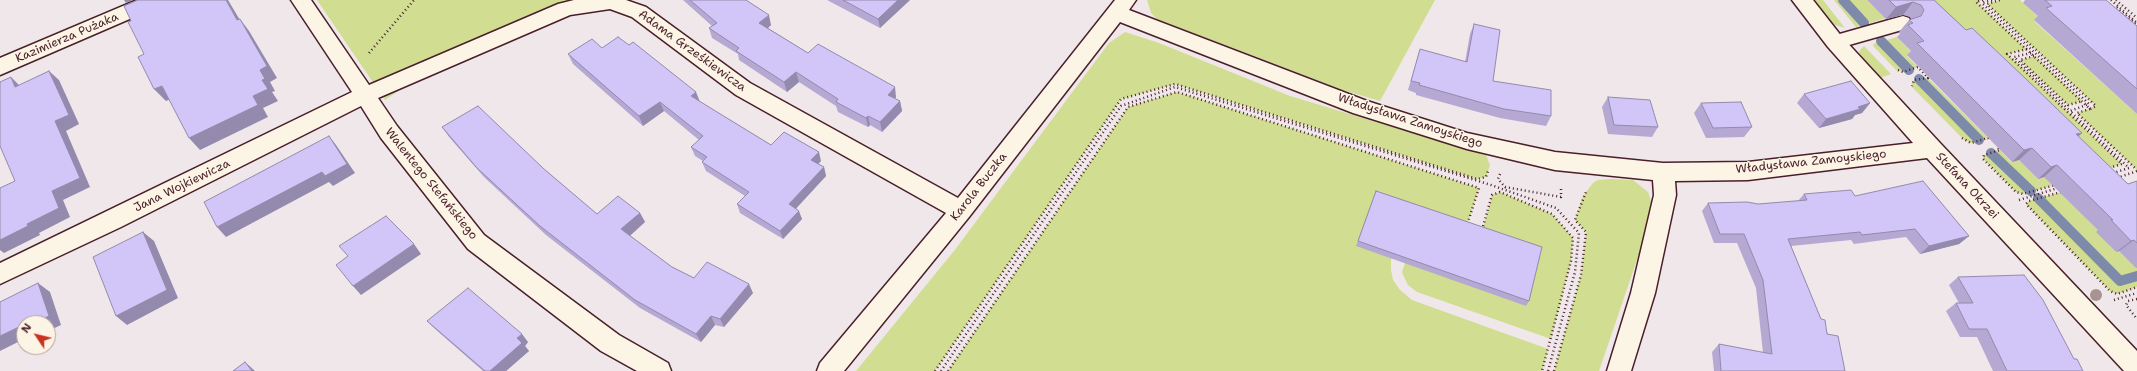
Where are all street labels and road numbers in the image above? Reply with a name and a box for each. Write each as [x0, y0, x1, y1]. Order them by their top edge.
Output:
street label: Adama Grześkiewicza [635, 7, 749, 95]
street label: Kazimierza Pużaka [13, 10, 121, 66]
street label: Władysława Zamoyskiego [1336, 91, 1484, 151]
street label: Walentego Stefańskiego [382, 125, 480, 243]
street label: Władysława Zamoyskiego [1735, 147, 1887, 177]
street label: Karola Buczka [948, 150, 1010, 224]
street label: Stefana Okrzei [1933, 150, 2001, 222]
street label: Jana Wojkiewicza [132, 157, 232, 215]

